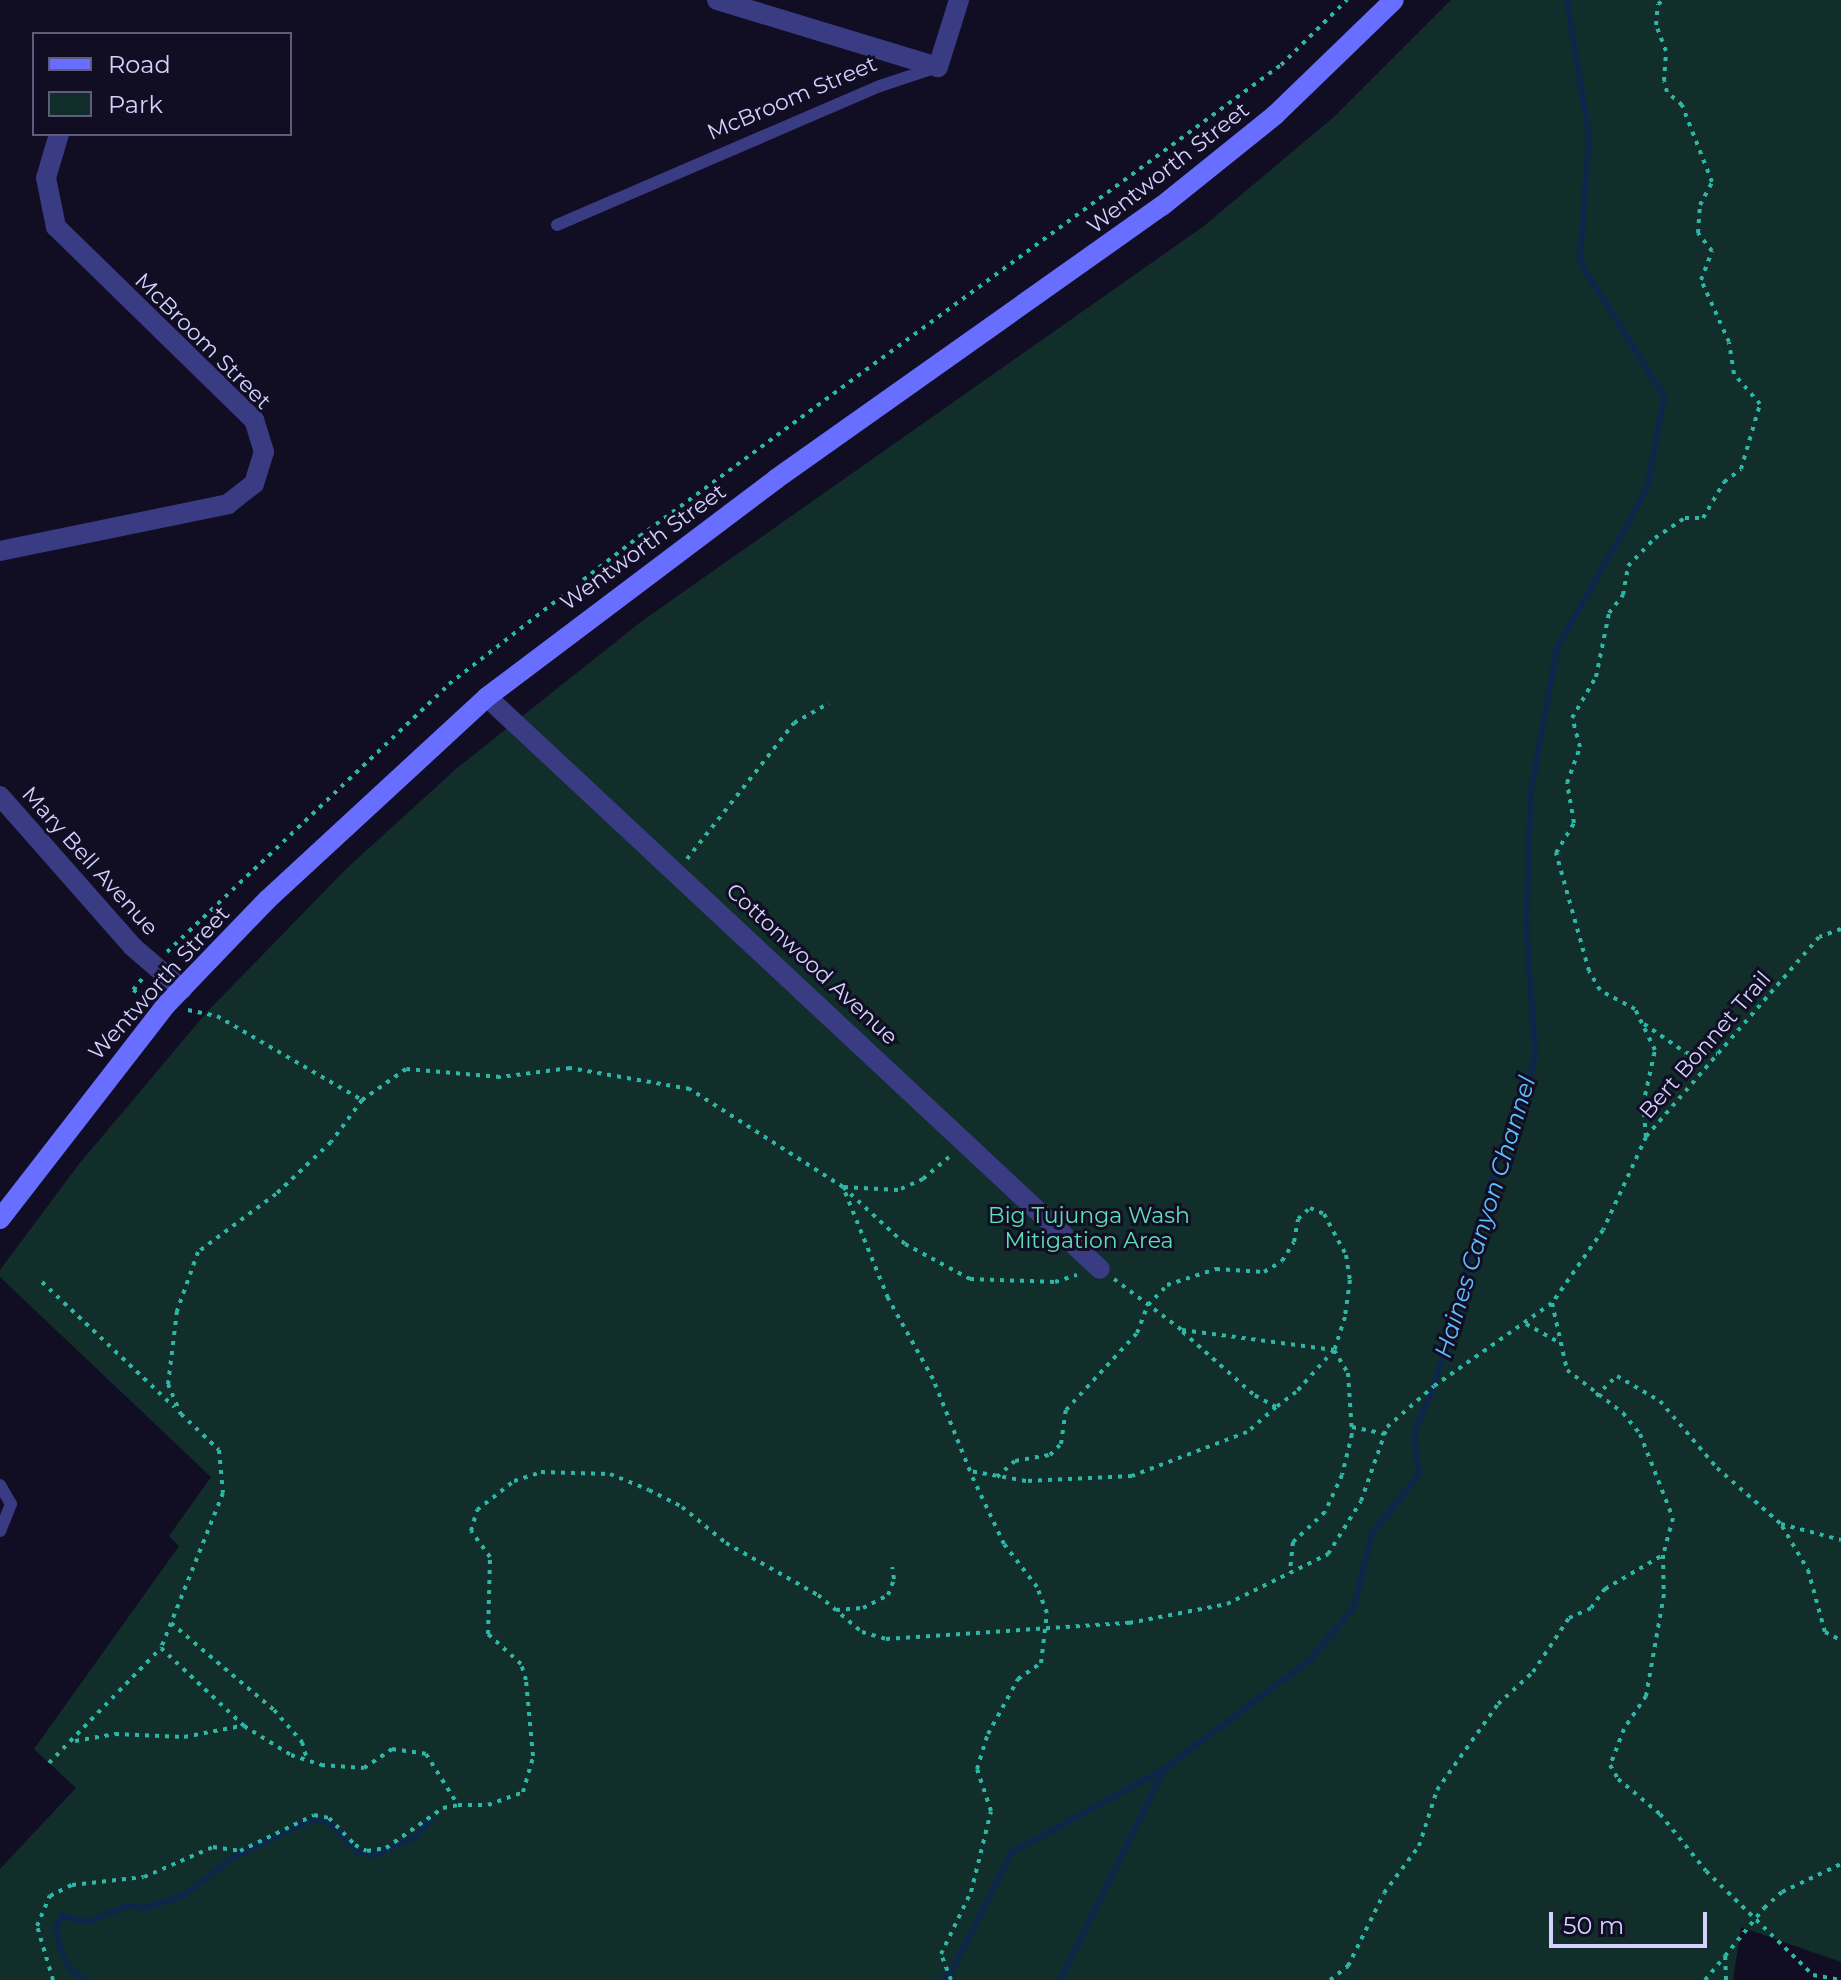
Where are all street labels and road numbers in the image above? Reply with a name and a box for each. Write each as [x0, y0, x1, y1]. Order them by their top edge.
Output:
street label: McBroom Street [703, 50, 881, 146]
street label: Wentworth Street [1082, 97, 1254, 239]
street label: McBroom Street [129, 267, 277, 415]
street label: Wentworth Street [555, 478, 731, 616]
street label: Mary Bell Avenue [16, 781, 164, 941]
street label: Cottonwood Avenue [721, 878, 903, 1050]
street label: Wentworth Street [83, 901, 235, 1065]
street label: Bert Bonnet Trail [1634, 966, 1776, 1124]

